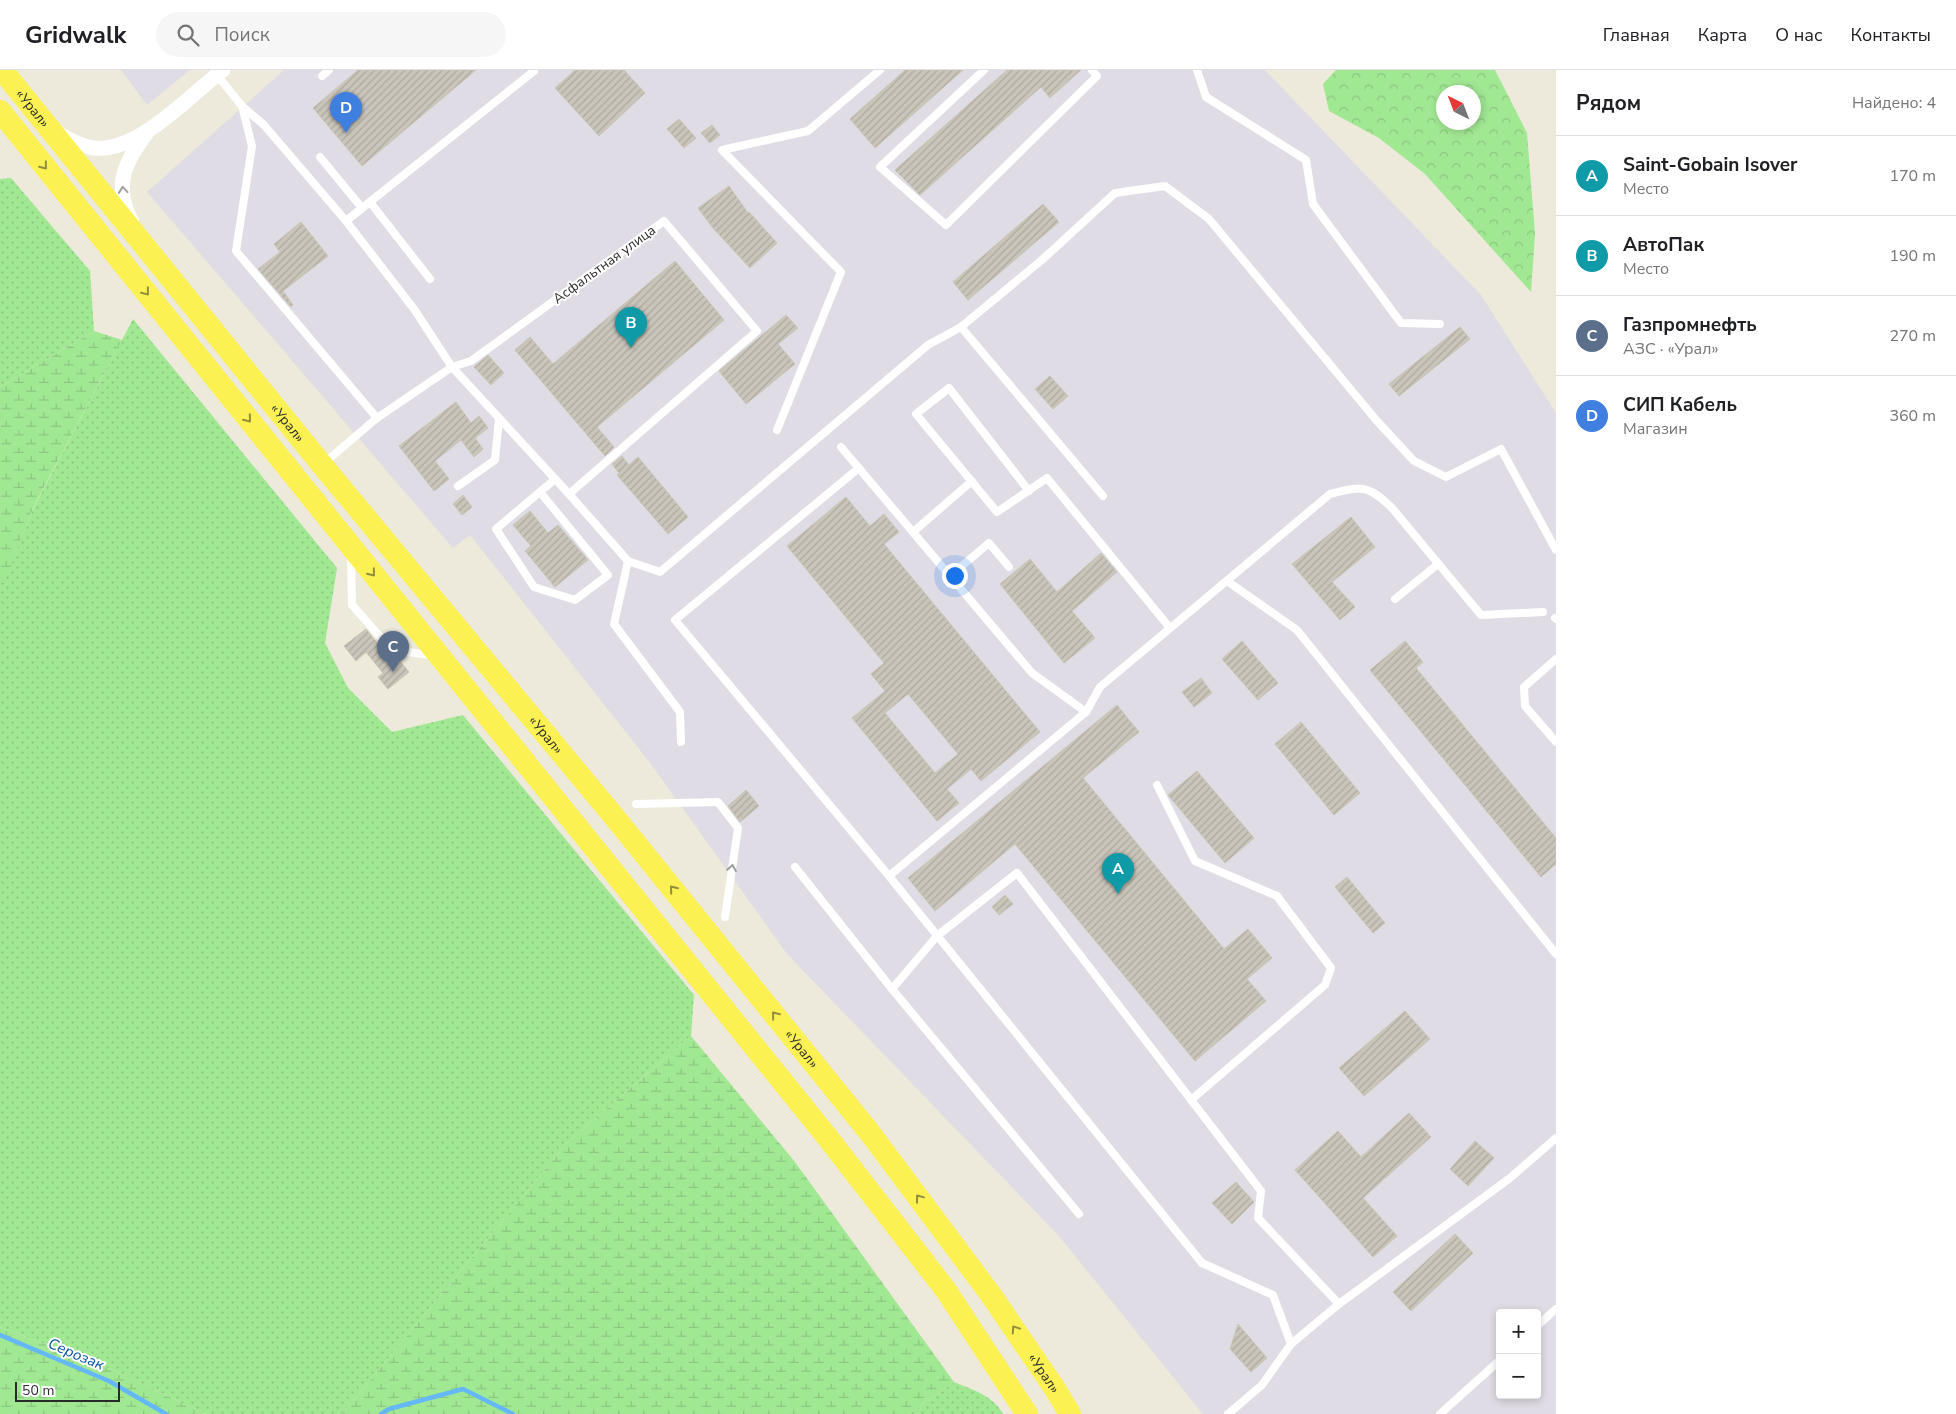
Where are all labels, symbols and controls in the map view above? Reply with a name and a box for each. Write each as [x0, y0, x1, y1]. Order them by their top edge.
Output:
search box [156, 12, 506, 57]
text: Gridwalk [25, 19, 126, 51]
icon: search [174, 21, 202, 49]
text: Поиск [214, 22, 270, 48]
text: Главная [1603, 23, 1670, 47]
text: Карта [1698, 23, 1747, 47]
text: О нас [1775, 23, 1823, 47]
text: Контакты [1851, 23, 1931, 47]
street label: «Урал» [11, 85, 54, 132]
north arrow [1436, 85, 1481, 130]
text: Рядом [1576, 89, 1641, 117]
pin: D [330, 92, 362, 133]
text: Найдено: 4 [1852, 92, 1936, 114]
text: Saint-Gobain Isover [1623, 152, 1798, 178]
one-way arrow [39, 160, 48, 169]
text: A [1586, 165, 1598, 187]
text: 170 m [1889, 165, 1936, 187]
text: Место [1623, 178, 1669, 200]
one-way arrow [118, 186, 129, 194]
street label: Асфальтная улица [549, 221, 660, 308]
text: АвтоПак [1623, 232, 1704, 258]
text: B [1586, 245, 1598, 267]
text: 190 m [1889, 245, 1936, 267]
text: Место [1623, 258, 1669, 280]
one-way arrow [140, 286, 149, 296]
pin: B [615, 307, 647, 348]
text: Газпромнефть [1623, 312, 1757, 338]
text: C [1587, 325, 1597, 347]
text: 270 m [1889, 325, 1936, 347]
text: АЗС · «Урал» [1623, 338, 1718, 360]
text: СИП Кабель [1623, 392, 1737, 418]
street label: «Урал» [266, 400, 309, 446]
text: D [1586, 405, 1598, 427]
text: 360 m [1889, 405, 1936, 427]
one-way arrow [242, 413, 250, 422]
text: Магазин [1623, 418, 1688, 440]
your location [942, 563, 968, 589]
one-way arrow [366, 567, 375, 576]
pin: C [377, 631, 409, 672]
street label: «Урал» [524, 712, 567, 758]
pin: A [1102, 853, 1134, 894]
one-way arrow [727, 864, 737, 873]
one-way arrow [671, 886, 679, 895]
one-way arrow [773, 1012, 781, 1021]
street label: «Урал» [780, 1026, 823, 1072]
one-way arrow [916, 1195, 924, 1204]
map controls [1496, 1309, 1541, 1399]
button: + [1496, 1309, 1541, 1354]
one-way arrow [1012, 1325, 1021, 1335]
water label: Серозак [45, 1333, 108, 1375]
street label: «Урал» [1023, 1350, 1064, 1397]
button: − [1496, 1354, 1541, 1399]
scale bar [15, 1379, 120, 1402]
text: 50 m [22, 1381, 54, 1400]

